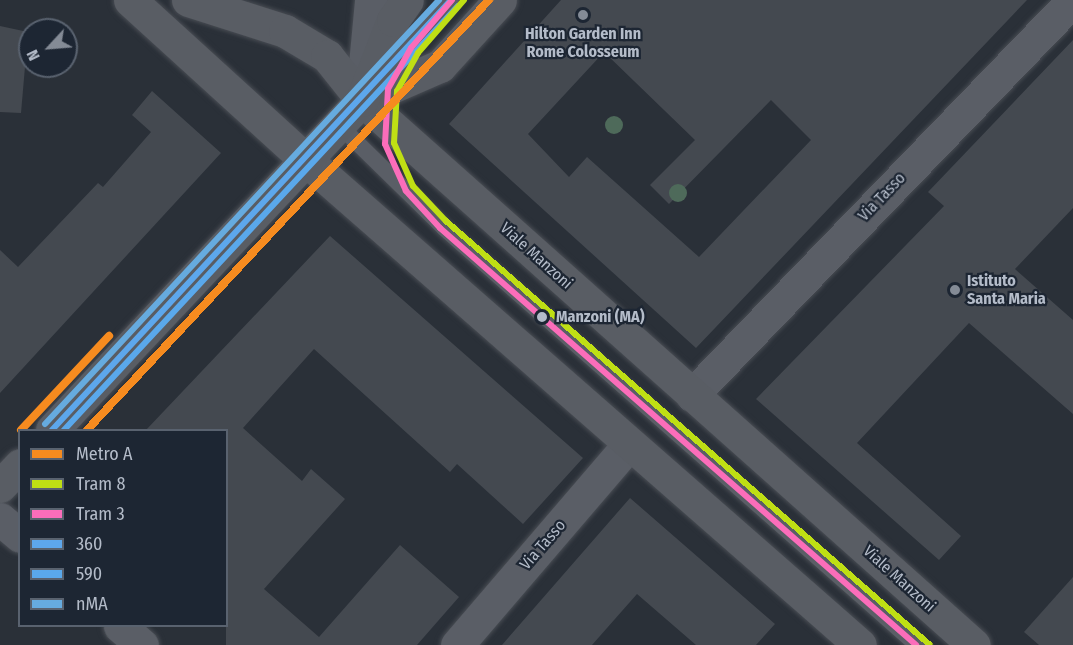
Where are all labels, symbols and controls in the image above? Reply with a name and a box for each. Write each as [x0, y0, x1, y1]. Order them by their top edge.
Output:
marker: Hilton Garden Inn Rome Colosseum [576, 8, 590, 22]
north arrow [18, 18, 78, 78]
place label: Hilton Garden Inn Rome Colosseum [525, 24, 641, 62]
text: N [23, 47, 44, 64]
street label: Via Tasso [854, 169, 910, 225]
street label: Viale Manzoni [496, 219, 576, 293]
place label: Istituto Santa Maria [967, 271, 1046, 309]
marker: Istituto Santa Maria [948, 283, 962, 297]
place label: Manzoni (MA) [556, 307, 645, 327]
marker: Manzoni (MA) [533, 308, 551, 326]
legend [18, 429, 228, 627]
text: Metro A [76, 443, 133, 465]
text: Tram 8 [76, 473, 125, 495]
text: Tram 3 [76, 503, 125, 525]
street label: Via Tasso [516, 516, 570, 574]
text: 360 [76, 533, 102, 555]
street label: Viale Manzoni [859, 542, 939, 616]
text: 590 [76, 563, 102, 585]
text: nMA [76, 593, 108, 615]

